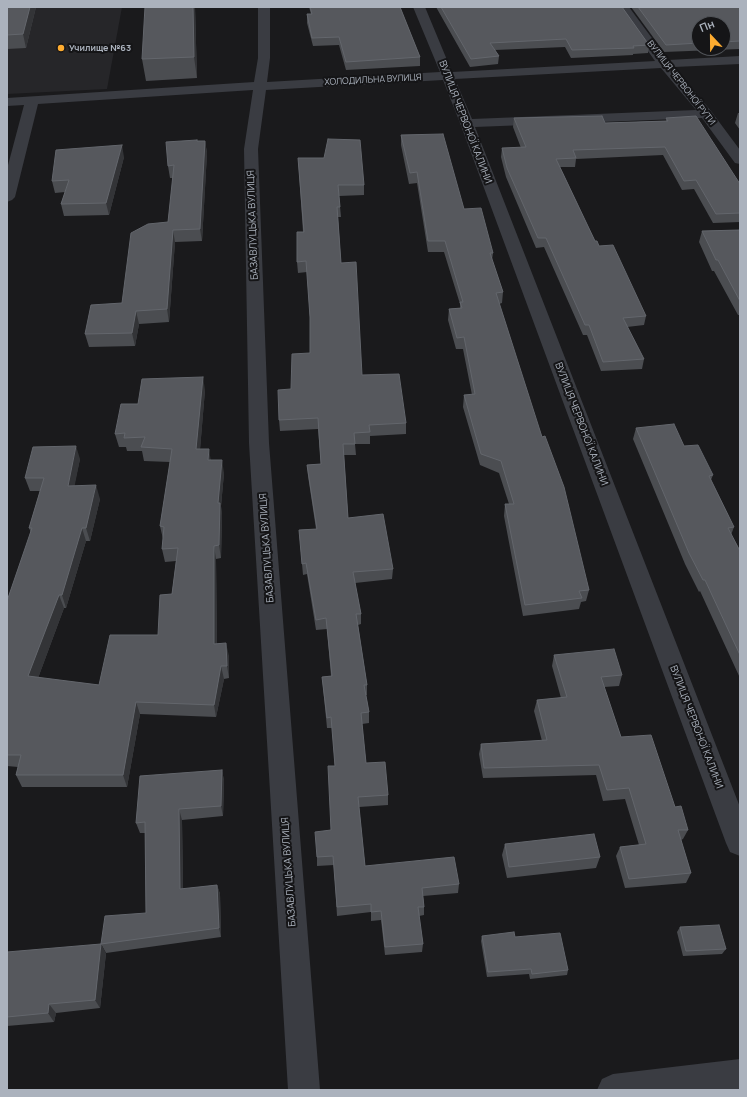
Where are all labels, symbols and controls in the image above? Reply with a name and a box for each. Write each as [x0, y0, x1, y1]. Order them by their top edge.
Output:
north arrow [691, 16, 731, 56]
text: Пн [697, 16, 716, 35]
street label: ВУЛИЦЯ ЧЕРВОНОЇ РУТИ [645, 39, 717, 127]
marker: Училище №63 [56, 43, 66, 53]
place label: Училище №63 [69, 43, 131, 53]
street label: ВУЛИЦЯ ЧЕРВОНОЇ КАЛИНИ [436, 59, 494, 185]
street label: ХОЛОДИЛЬНА ВУЛИЦЯ [324, 72, 422, 88]
street label: БАЗАВЛУЦЬКА ВУЛИЦЯ [245, 170, 261, 280]
street label: ВУЛИЦЯ ЧЕРВОНОЇ КАЛИНИ [552, 361, 610, 487]
street label: БАЗАВЛУЦЬКА ВУЛИЦЯ [257, 493, 277, 603]
street label: ВУЛИЦЯ ЧЕРВОНОЇ КАЛИНИ [667, 664, 725, 790]
street label: БАЗАВЛУЦЬКА ВУЛИЦЯ [279, 817, 299, 927]

